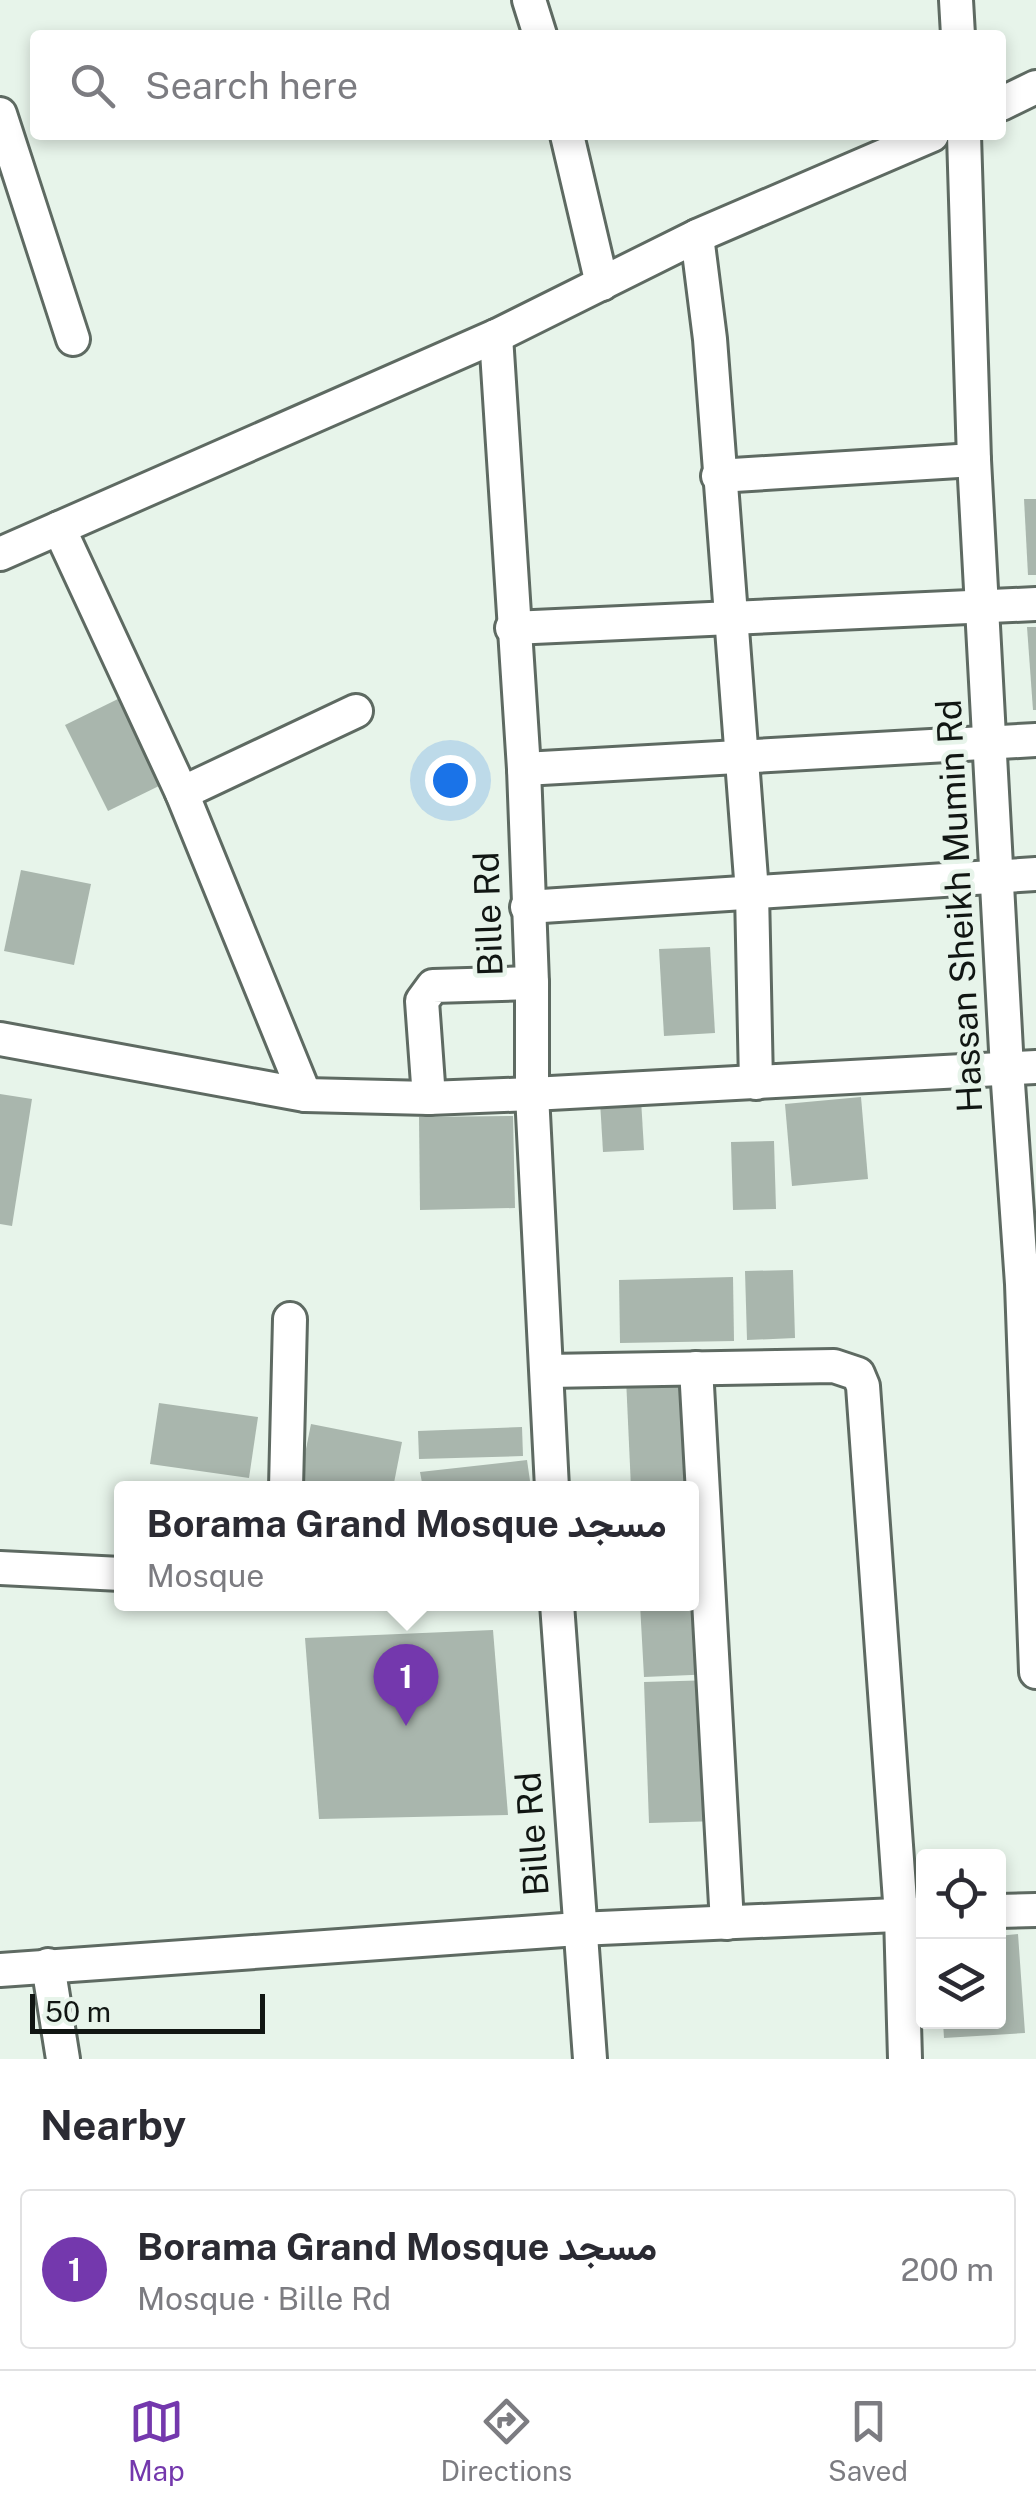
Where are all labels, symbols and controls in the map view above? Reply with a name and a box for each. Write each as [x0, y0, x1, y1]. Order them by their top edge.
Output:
search box [30, 30, 1006, 140]
icon: search [65, 58, 120, 113]
text: Search here [145, 63, 358, 108]
street label: Hassan Sheikh Mumin Rd [928, 698, 990, 1114]
your location [425, 755, 476, 806]
street label: Bille Rd [465, 851, 511, 977]
popup [114, 1481, 699, 1611]
text: Borama Grand Mosque مسجد [146, 1501, 667, 1546]
text: Mosque [146, 1557, 264, 1594]
pin: 1 [374, 1644, 438, 1726]
street label: Bille Rd [507, 1771, 557, 1897]
map controls [916, 1849, 1006, 2029]
button: locate [916, 1849, 1006, 1939]
button: layers [916, 1939, 1006, 2029]
scale bar [30, 1989, 265, 2034]
text: 50 m [45, 1995, 111, 2028]
text: Nearby [40, 2100, 186, 2149]
text: Borama Grand Mosque مسجد [137, 2224, 657, 2269]
text: 1 [68, 2251, 81, 2288]
text: 200 m [901, 2251, 994, 2288]
text: Mosque · Bille Rd [137, 2280, 391, 2317]
tab: Map [128, 2394, 185, 2487]
tab: Directions [441, 2394, 572, 2487]
tab: Saved [828, 2394, 908, 2487]

